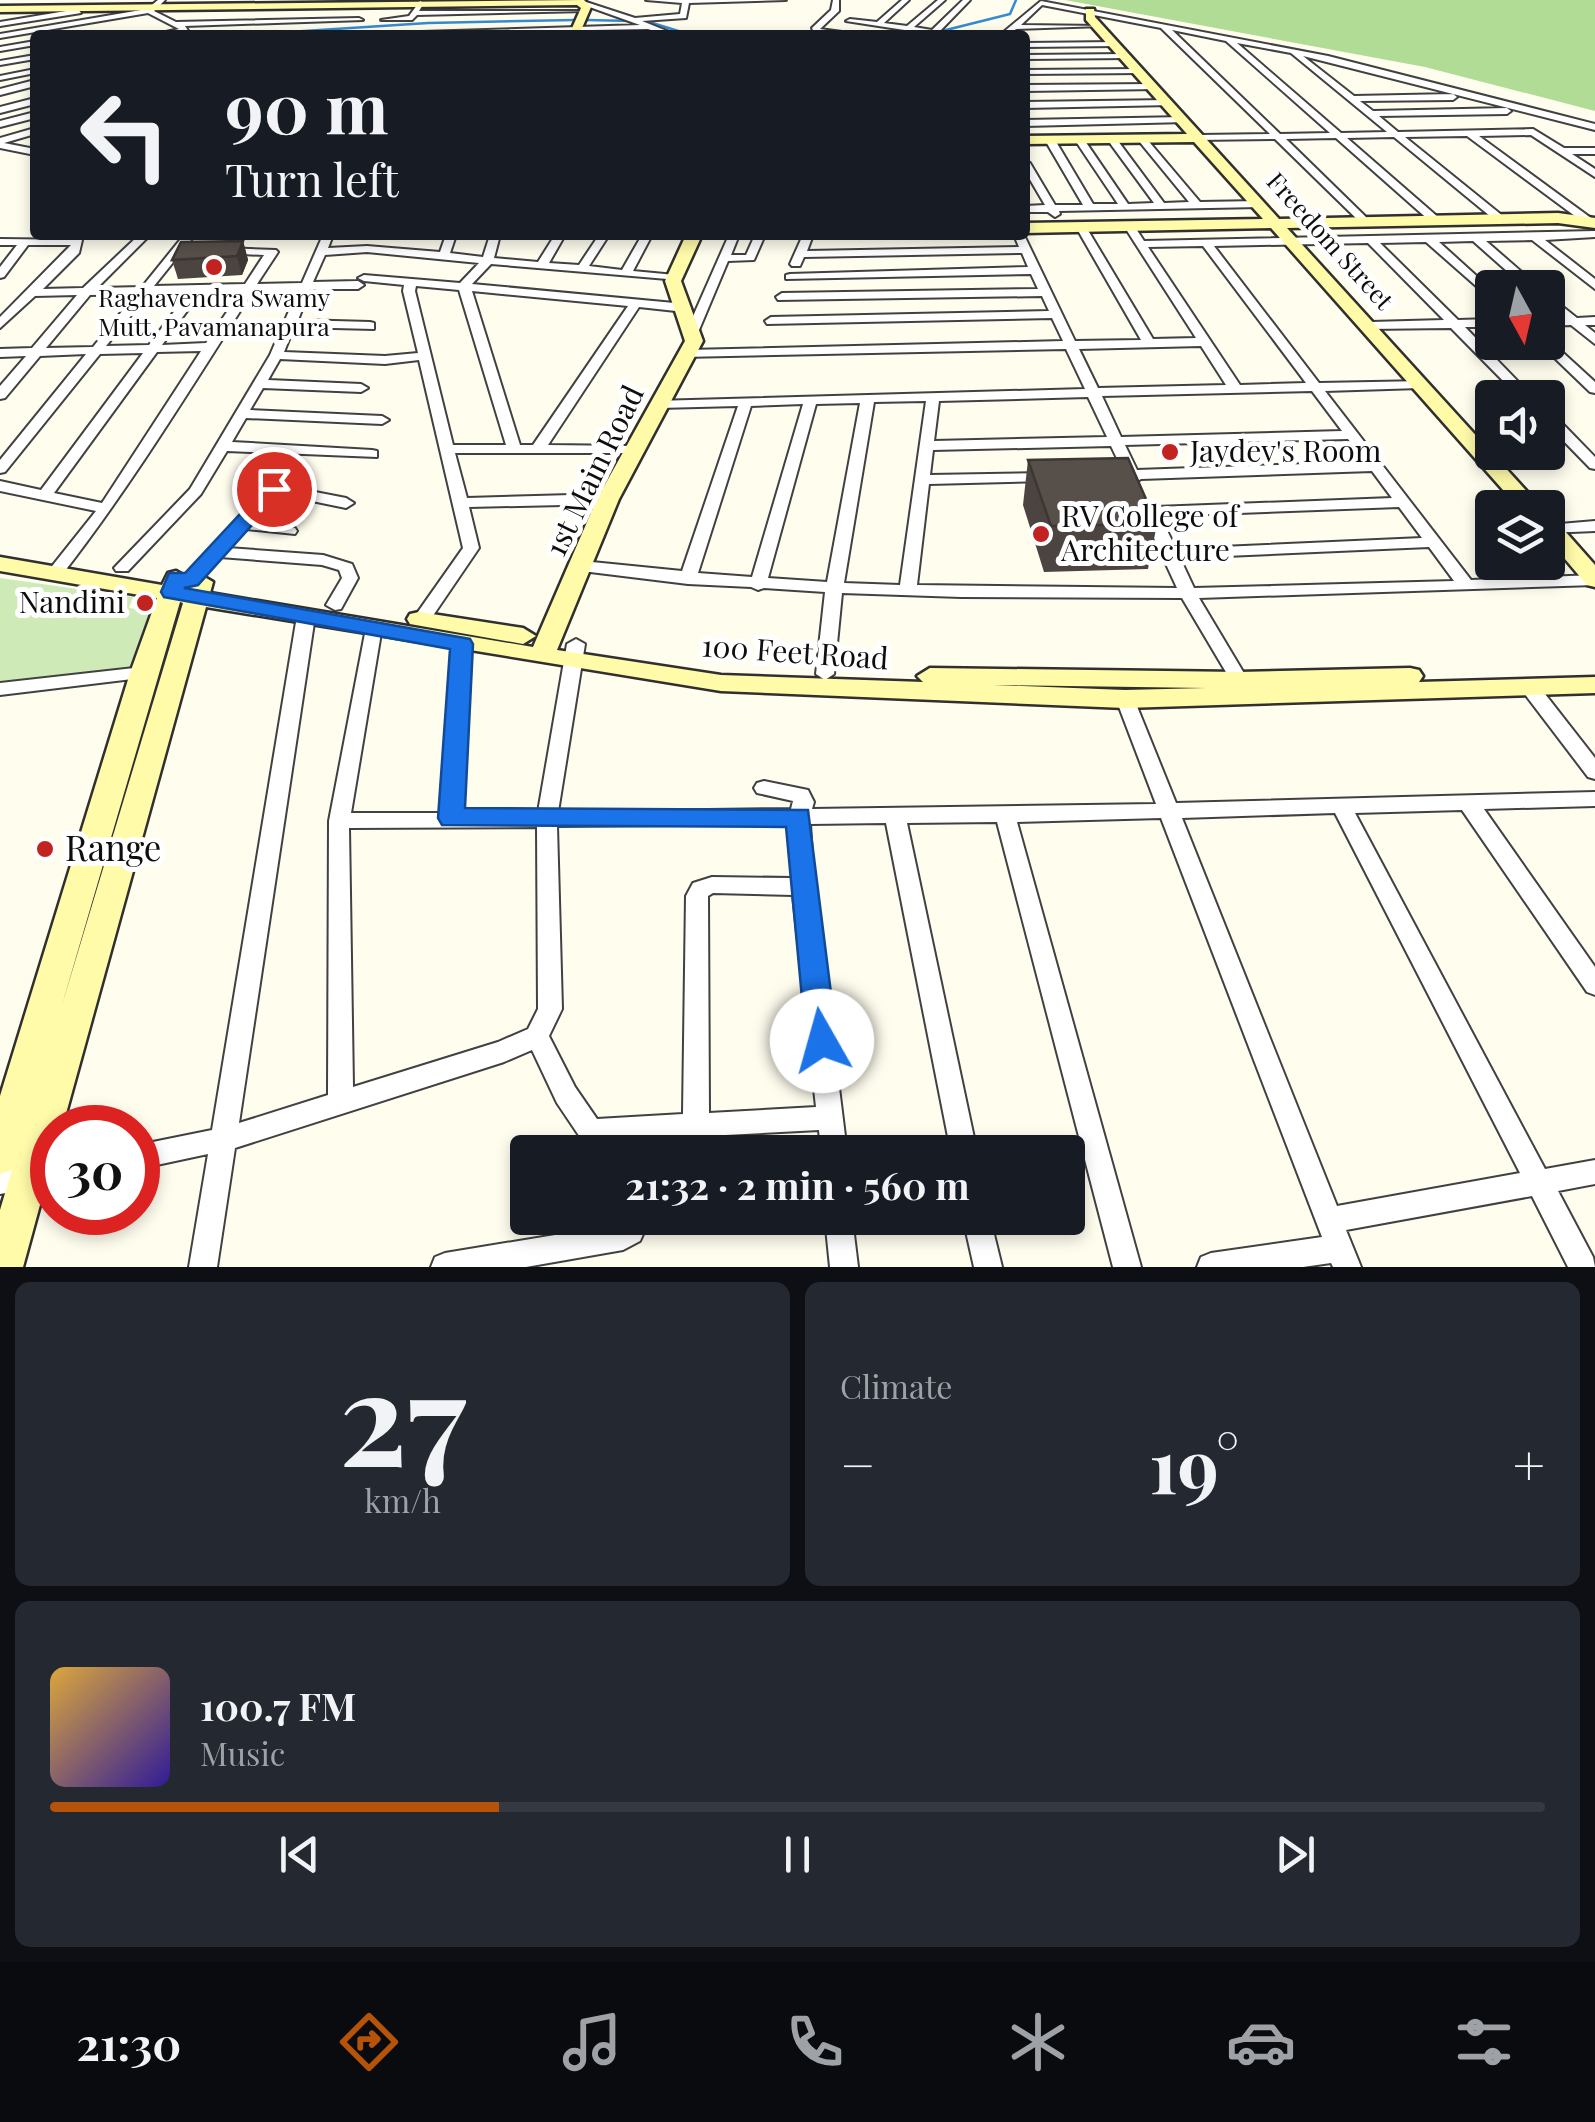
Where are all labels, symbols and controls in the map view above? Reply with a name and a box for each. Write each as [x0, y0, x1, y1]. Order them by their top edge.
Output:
text: 90 m [225, 58, 389, 152]
icon: left [60, 70, 190, 200]
text: Turn left [225, 148, 399, 208]
street label: Freedom Street [1261, 164, 1402, 317]
marker: Raghavendra Swamy Mutt, Pavamanapura [203, 256, 225, 278]
north arrow [1475, 270, 1565, 360]
map controls [1475, 270, 1565, 580]
place label: Raghavendra Swamy Mutt, Pavamanapura [98, 280, 330, 342]
street label: 1st Main Road [535, 378, 652, 562]
button: sound [1475, 380, 1565, 470]
place label: Jaydev's Room [1189, 430, 1382, 470]
marker: Jaydev's Room [1159, 441, 1181, 463]
pin [232, 447, 317, 532]
icon: arrive [247, 462, 302, 517]
button: layers [1475, 490, 1565, 580]
place label: RV College of Architecture [1060, 495, 1241, 569]
marker: RV College of Architecture [1030, 523, 1052, 545]
place label: Nandini [19, 581, 125, 621]
marker: Nandini [134, 592, 156, 614]
street label: 100 Feet Road [700, 625, 890, 677]
place label: Range [65, 823, 162, 870]
marker: Range [34, 838, 56, 860]
position arrow [770, 989, 874, 1093]
speed limit sign: 30 [30, 1105, 160, 1235]
text: 21:32 · 2 min · 560 m [625, 1159, 970, 1210]
text: 27 [339, 1326, 466, 1500]
text: Climate [840, 1364, 952, 1407]
text: 19° [1149, 1413, 1239, 1513]
text: − [840, 1426, 876, 1500]
text: + [1513, 1426, 1545, 1500]
text: km/h [364, 1478, 441, 1521]
text: 100.7 FM [200, 1680, 356, 1731]
text: Music [200, 1731, 285, 1774]
icon: previous [272, 1827, 327, 1882]
icon: pause [770, 1827, 825, 1882]
icon: next [1268, 1827, 1323, 1882]
icon: directions [334, 2007, 404, 2077]
icon: music [557, 2007, 627, 2077]
icon: phone [780, 2007, 850, 2077]
icon: climate [1003, 2007, 1073, 2077]
icon: car [1226, 2007, 1296, 2077]
icon: filters [1449, 2007, 1519, 2077]
text: 21:30 [76, 2012, 181, 2072]

